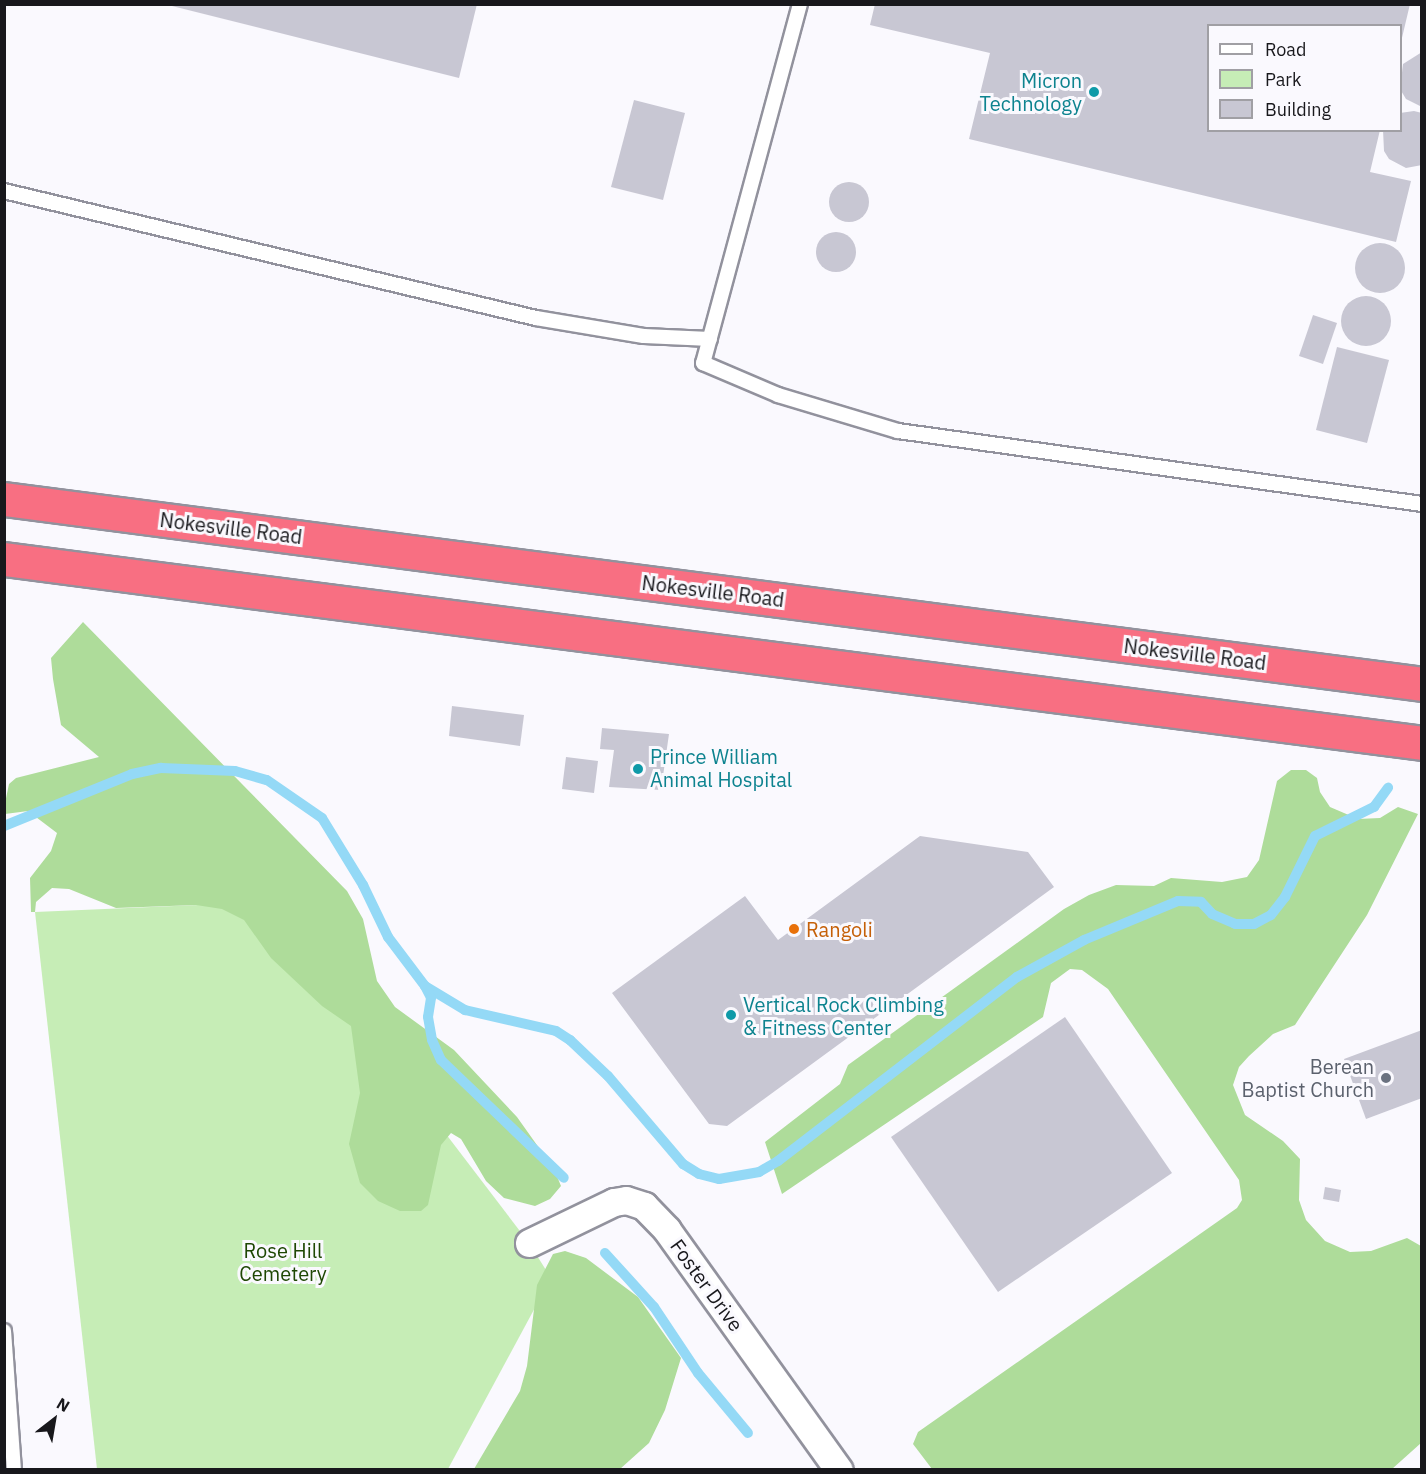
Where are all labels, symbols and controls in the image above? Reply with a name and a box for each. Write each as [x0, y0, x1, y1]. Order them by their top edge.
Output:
legend [1207, 24, 1402, 132]
text: Road [1265, 38, 1306, 61]
place label: Micron Technology [980, 68, 1082, 115]
text: Park [1265, 68, 1301, 91]
marker: Micron Technology [1087, 85, 1101, 99]
text: Building [1265, 98, 1331, 121]
street label: Nokesville Road [158, 507, 304, 549]
street label: Nokesville Road [640, 570, 786, 612]
street label: Nokesville Road [1122, 633, 1268, 675]
place label: Prince William Animal Hospital [650, 745, 792, 792]
marker: Prince William Animal Hospital [631, 762, 645, 776]
place label: Rangoli [806, 917, 873, 941]
marker: Rangoli [787, 922, 801, 936]
place label: Vertical Rock Climbing & Fitness Center [743, 992, 944, 1039]
marker: Vertical Rock Climbing & Fitness Center [724, 1008, 738, 1022]
place label: Berean Baptist Church [1242, 1054, 1374, 1101]
marker: Berean Baptist Church [1379, 1071, 1393, 1085]
street label: Foster Drive [666, 1234, 748, 1336]
park label: Rose Hill Cemetery [239, 1239, 327, 1286]
north arrow [24, 1390, 84, 1450]
text: N [53, 1393, 73, 1416]

